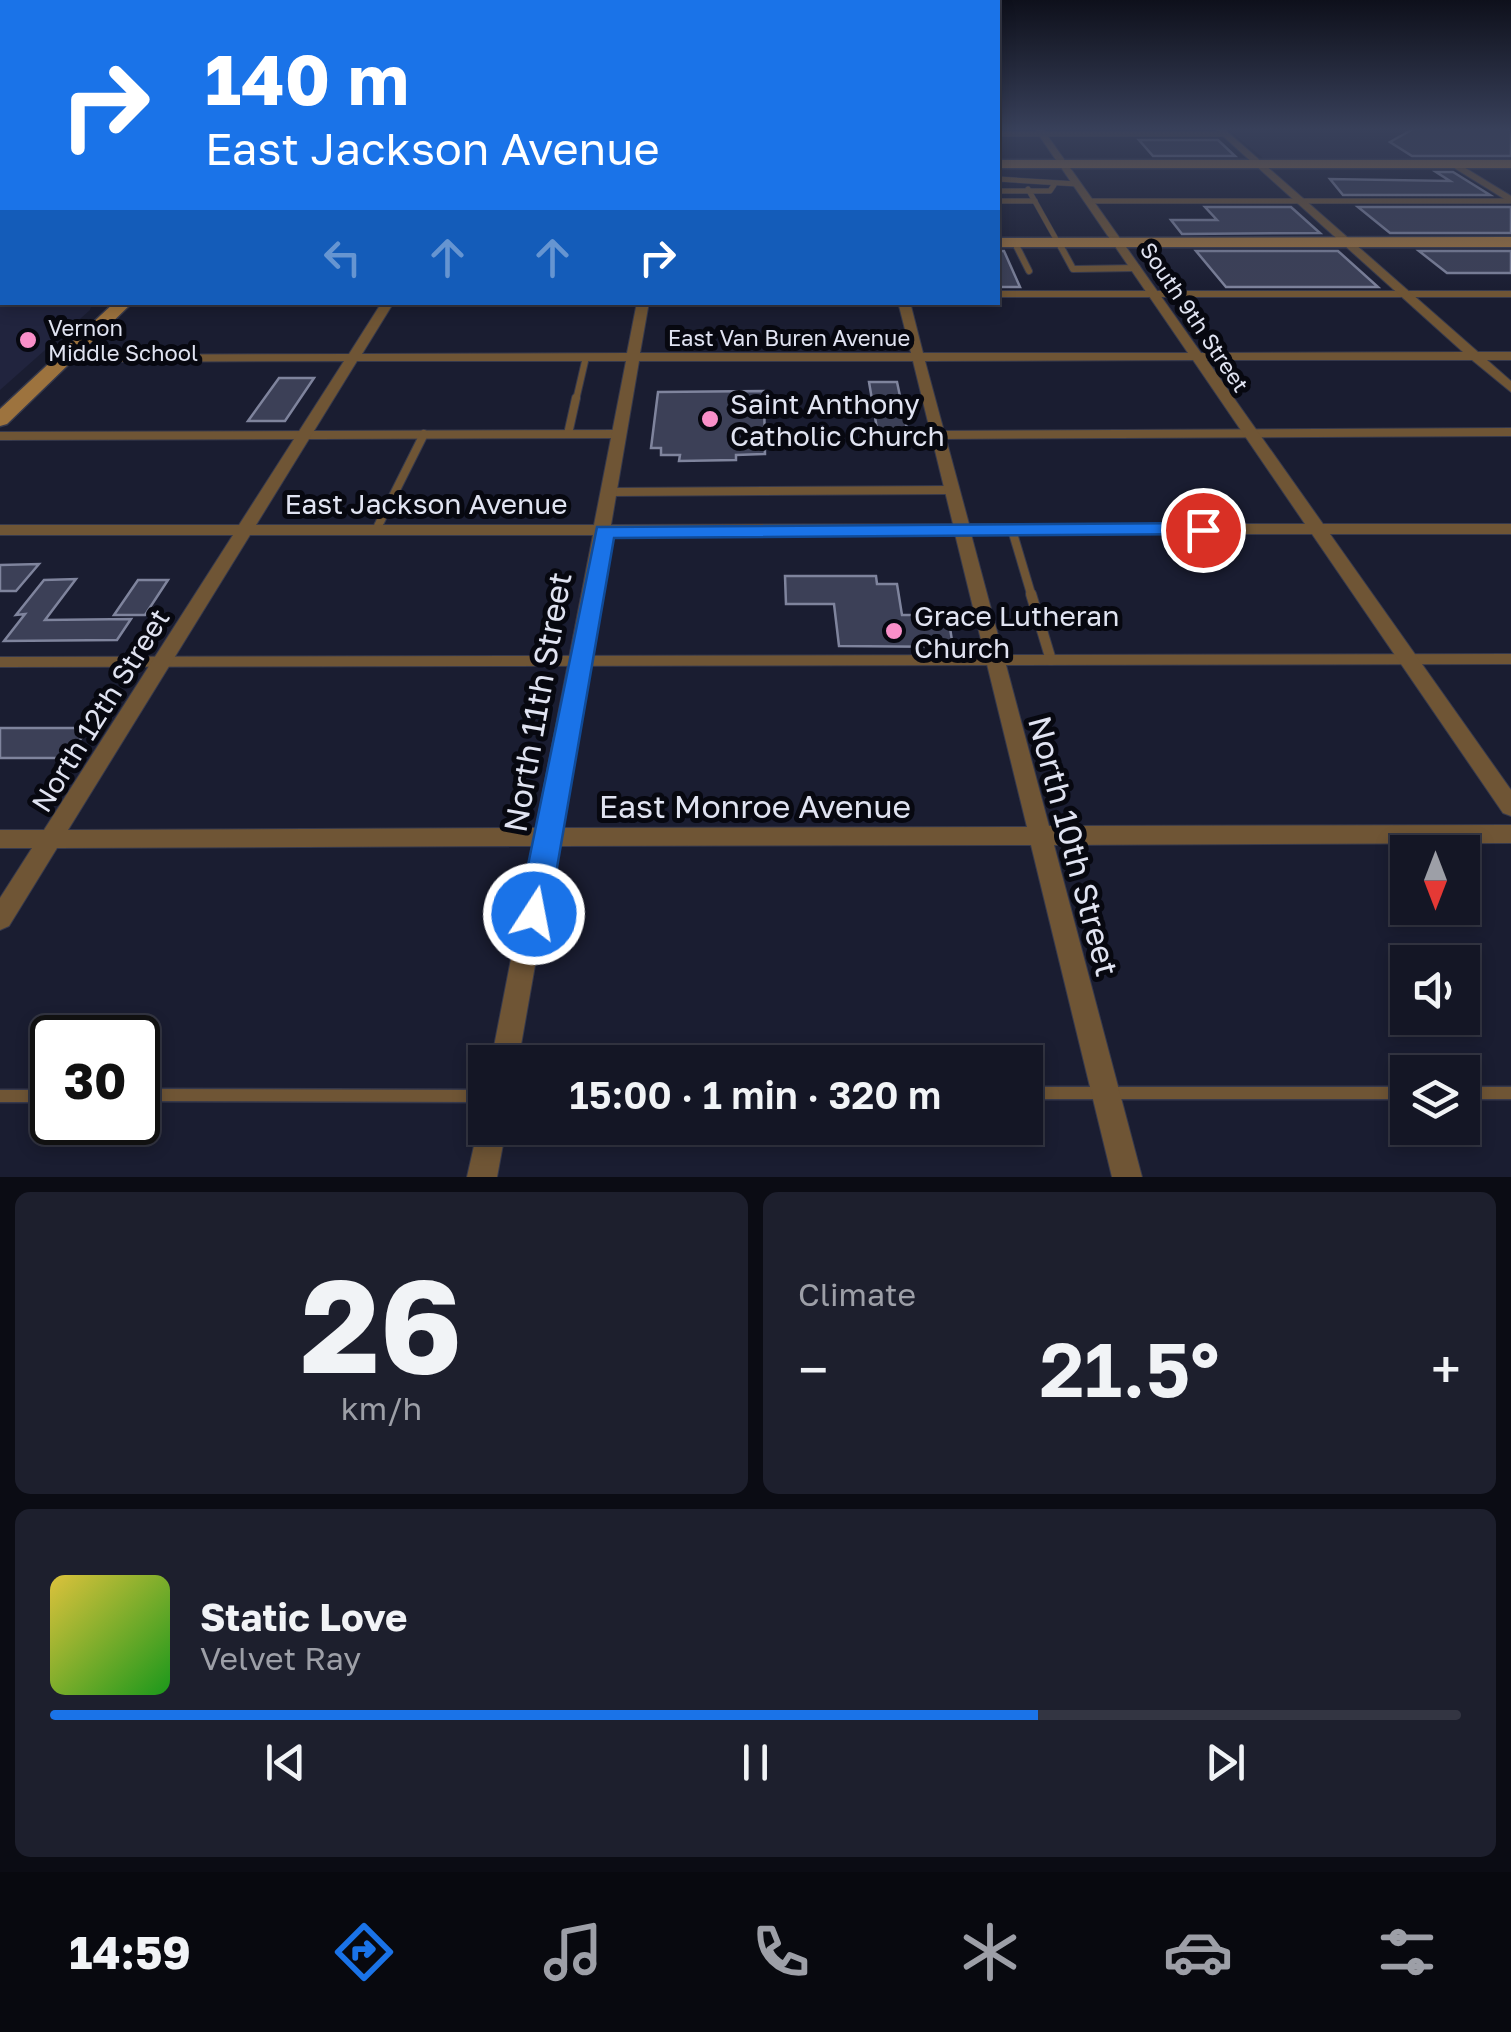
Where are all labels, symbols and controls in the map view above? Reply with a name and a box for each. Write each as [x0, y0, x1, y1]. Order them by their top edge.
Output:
text: 140 m [205, 36, 409, 120]
icon: right [40, 40, 170, 170]
text: East Jackson Avenue [205, 121, 660, 175]
icon: left [315, 230, 370, 285]
icon: ahead [420, 230, 475, 285]
icon: ahead [525, 230, 580, 285]
icon: right [630, 230, 685, 285]
street label: South 9th Street [1135, 237, 1255, 397]
place label: Vernon Middle School [48, 314, 198, 366]
street label: East Van Buren Avenue [668, 324, 910, 351]
marker: Vernon Middle School [17, 329, 39, 351]
place label: Saint Anthony Catholic Church [730, 387, 945, 452]
marker: Saint Anthony Catholic Church [699, 408, 721, 430]
street label: East Jackson Avenue [285, 487, 567, 520]
pin [1161, 488, 1246, 573]
icon: arrive [1176, 503, 1231, 558]
street label: North 11th Street [495, 569, 579, 835]
place label: Grace Lutheran Church [914, 599, 1119, 664]
street label: North 12th Street [24, 602, 176, 818]
marker: Grace Lutheran Church [883, 620, 905, 642]
street label: North 10th Street [1021, 712, 1127, 980]
street label: East Monroe Avenue [599, 787, 911, 825]
north arrow [1390, 835, 1480, 925]
map controls [1390, 835, 1480, 1145]
position arrow [482, 862, 586, 966]
button: sound [1390, 945, 1480, 1035]
speed limit sign: 30 [30, 1015, 160, 1145]
button: layers [1390, 1055, 1480, 1145]
text: 15:00 · 1 min · 320 m [570, 1072, 941, 1117]
text: 26 [301, 1246, 462, 1402]
text: Climate [798, 1275, 916, 1313]
text: 21.5° [1039, 1323, 1220, 1414]
text: − [798, 1336, 828, 1402]
text: + [1431, 1336, 1461, 1402]
text: km/h [341, 1389, 422, 1427]
text: Static Love [200, 1594, 407, 1639]
text: Velvet Ray [200, 1639, 361, 1677]
icon: previous [258, 1735, 313, 1790]
icon: pause [728, 1735, 783, 1790]
icon: next [1198, 1735, 1253, 1790]
icon: directions [329, 1917, 399, 1987]
icon: music [538, 1917, 608, 1987]
icon: phone [746, 1917, 816, 1987]
icon: climate [955, 1917, 1025, 1987]
icon: car [1163, 1917, 1233, 1987]
icon: filters [1372, 1917, 1442, 1987]
text: 14:59 [69, 1925, 191, 1979]

